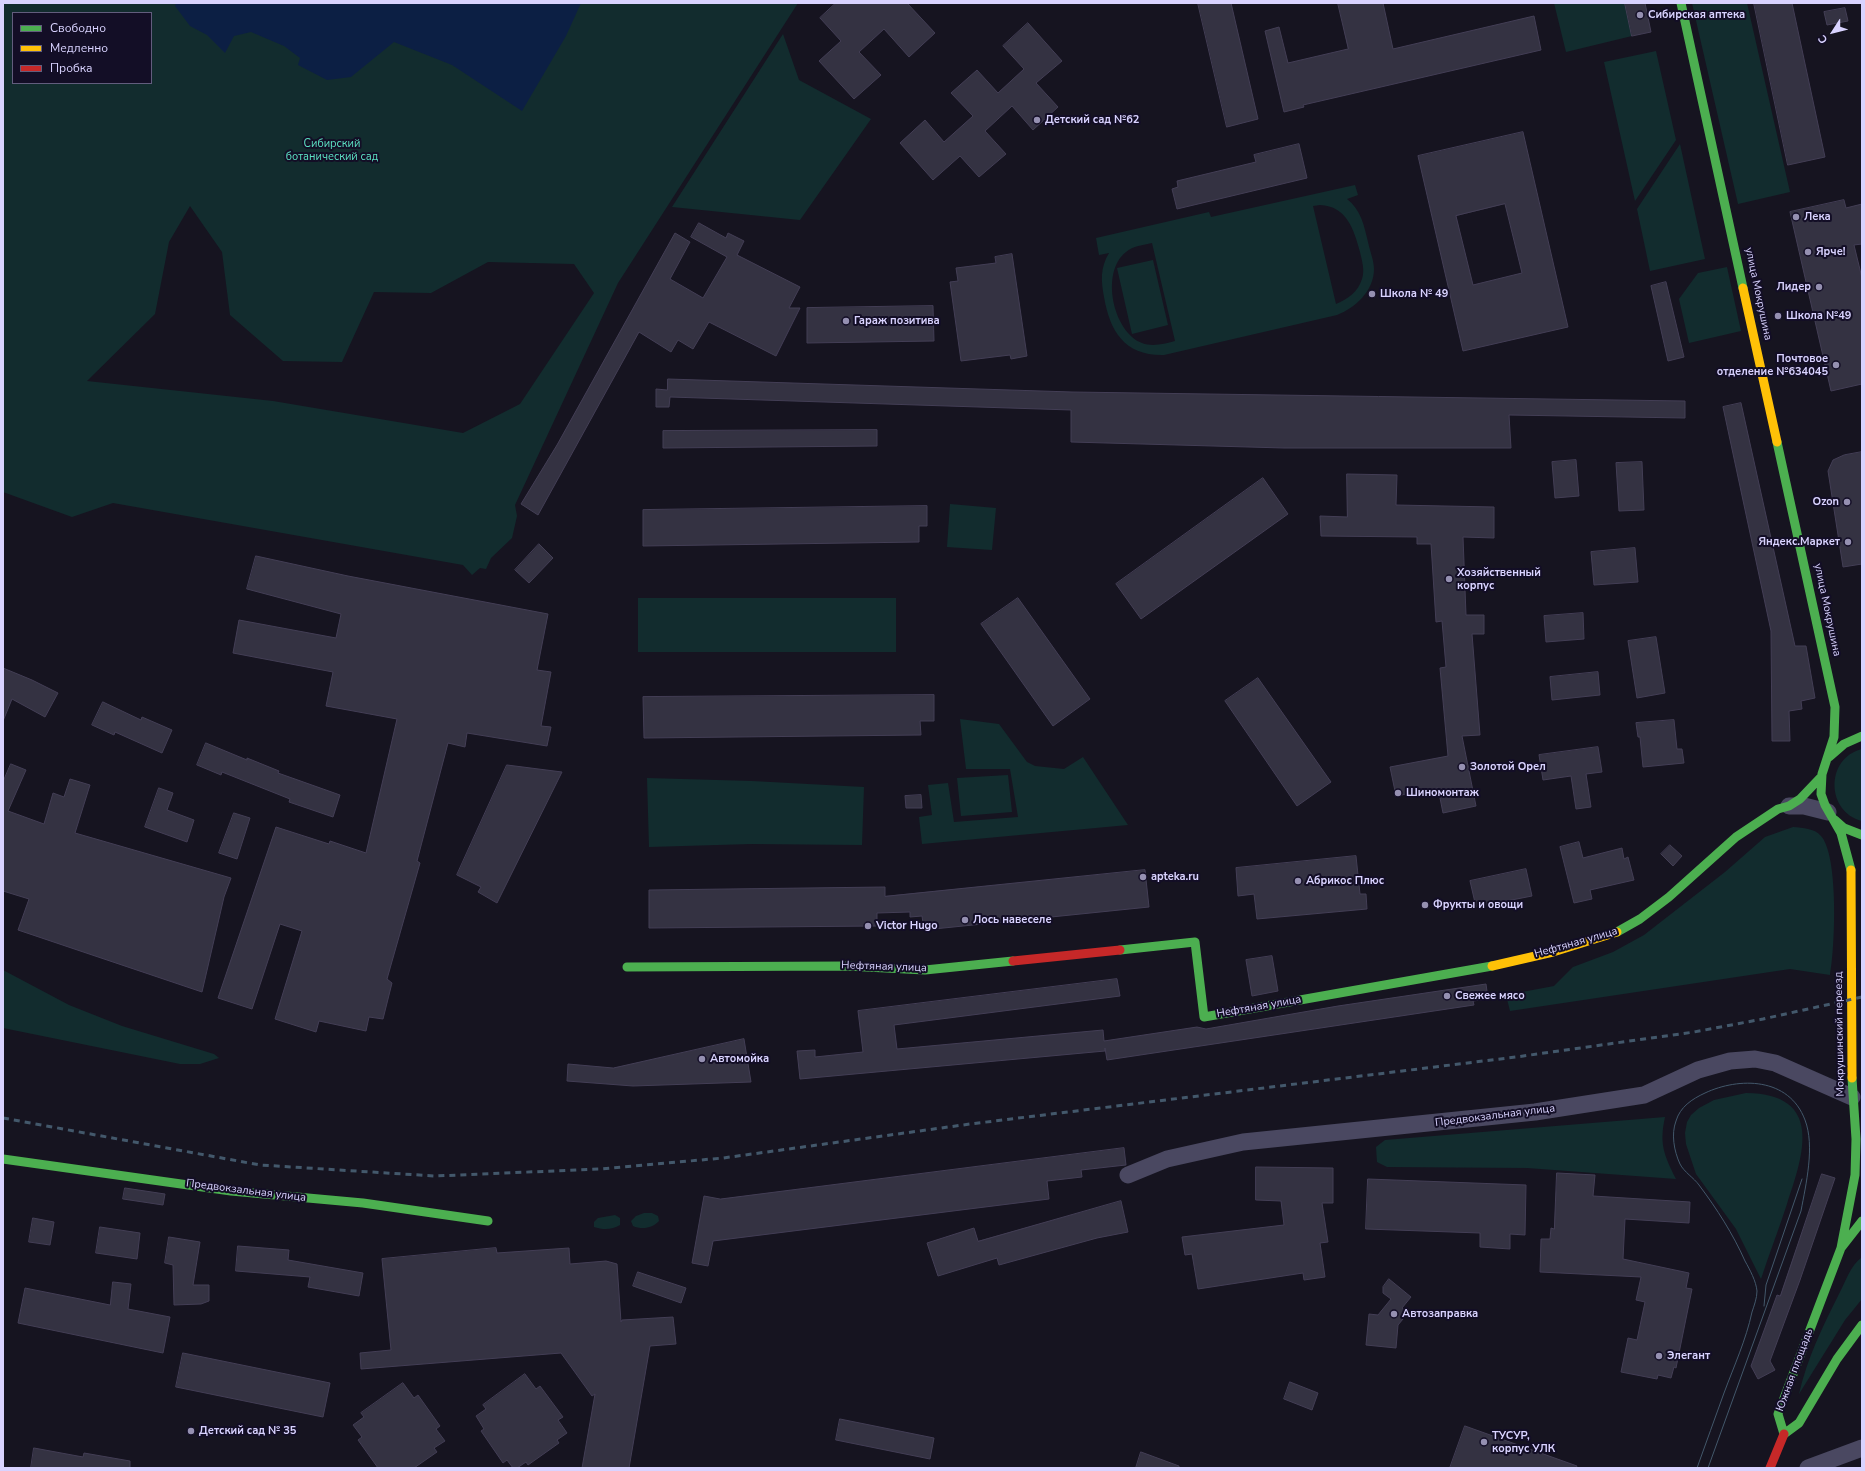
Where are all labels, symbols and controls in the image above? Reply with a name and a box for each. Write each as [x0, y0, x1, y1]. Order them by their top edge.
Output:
place label: Сибирская аптека [1648, 8, 1745, 22]
marker: Сибирская аптека [1635, 10, 1645, 20]
legend [12, 12, 152, 84]
north arrow [1813, 12, 1853, 52]
text: Свободно [50, 20, 106, 36]
text: С [1815, 32, 1831, 47]
text: Медленно [50, 40, 108, 56]
text: Пробка [50, 60, 93, 76]
place label: Детский сад №62 [1045, 113, 1139, 127]
marker: Детский сад №62 [1032, 115, 1042, 125]
park label: Сибирский ботанический сад [286, 137, 378, 163]
place label: Лека [1804, 210, 1831, 224]
marker: Лека [1791, 212, 1801, 222]
place label: Ярче! [1816, 245, 1845, 259]
street label: улица Мокрушина [1742, 246, 1774, 342]
marker: Ярче! [1803, 247, 1813, 257]
place label: Лидер [1776, 280, 1811, 294]
marker: Лидер [1814, 282, 1824, 292]
place label: Школа № 49 [1380, 287, 1448, 301]
marker: Школа № 49 [1367, 289, 1377, 299]
place label: Школа №49 [1786, 309, 1851, 323]
marker: Школа №49 [1773, 311, 1783, 321]
place label: Гараж позитива [854, 314, 940, 328]
marker: Гараж позитива [841, 316, 851, 326]
place label: Почтовое отделение №634045 [1717, 352, 1828, 378]
marker: Почтовое отделение №634045 [1831, 360, 1841, 370]
place label: Ozon [1812, 495, 1839, 509]
marker: Ozon [1842, 497, 1852, 507]
place label: Яндекс.Маркет [1759, 535, 1840, 549]
marker: Яндекс.Маркет [1843, 537, 1853, 547]
street label: улица Мокрушина [1811, 562, 1843, 658]
place label: Хозяйственный корпус [1457, 566, 1541, 592]
marker: Хозяйственный корпус [1444, 574, 1454, 584]
place label: Золотой Орел [1470, 760, 1546, 774]
marker: Золотой Орел [1457, 762, 1467, 772]
place label: Шиномонтаж [1406, 786, 1479, 800]
marker: Шиномонтаж [1393, 788, 1403, 798]
place label: apteka.ru [1151, 870, 1199, 884]
marker: apteka.ru [1138, 872, 1148, 882]
place label: Абрикос Плюс [1306, 874, 1384, 888]
marker: Абрикос Плюс [1293, 876, 1303, 886]
place label: Фрукты и овощи [1433, 898, 1523, 912]
marker: Фрукты и овощи [1420, 900, 1430, 910]
place label: Лось навеселе [973, 913, 1052, 927]
marker: Лось навеселе [960, 915, 970, 925]
place label: Victor Hugo [876, 919, 938, 933]
marker: Victor Hugo [863, 921, 873, 931]
street label: Нефтяная улица [1533, 925, 1619, 961]
street label: Нефтяная улица [841, 959, 927, 975]
street label: Мокрушинский переезд [1832, 971, 1848, 1097]
place label: Свежее мясо [1455, 989, 1525, 1003]
marker: Свежее мясо [1442, 991, 1452, 1001]
street label: Нефтяная улица [1216, 993, 1302, 1021]
place label: Автомойка [710, 1052, 769, 1066]
marker: Автомойка [697, 1054, 707, 1064]
street label: Предвокзальная улица [1434, 1102, 1556, 1130]
street label: Предвокзальная улица [185, 1177, 307, 1205]
place label: Автозаправка [1402, 1307, 1478, 1321]
marker: Автозаправка [1389, 1309, 1399, 1319]
street label: Южная площадь [1774, 1327, 1816, 1413]
place label: Элегант [1667, 1349, 1710, 1363]
marker: Элегант [1654, 1351, 1664, 1361]
place label: Детский сад № 35 [199, 1424, 296, 1438]
marker: Детский сад № 35 [186, 1426, 196, 1436]
place label: ТУСУР, корпус УЛК [1492, 1429, 1555, 1455]
marker: ТУСУР, корпус УЛК [1479, 1437, 1489, 1447]

